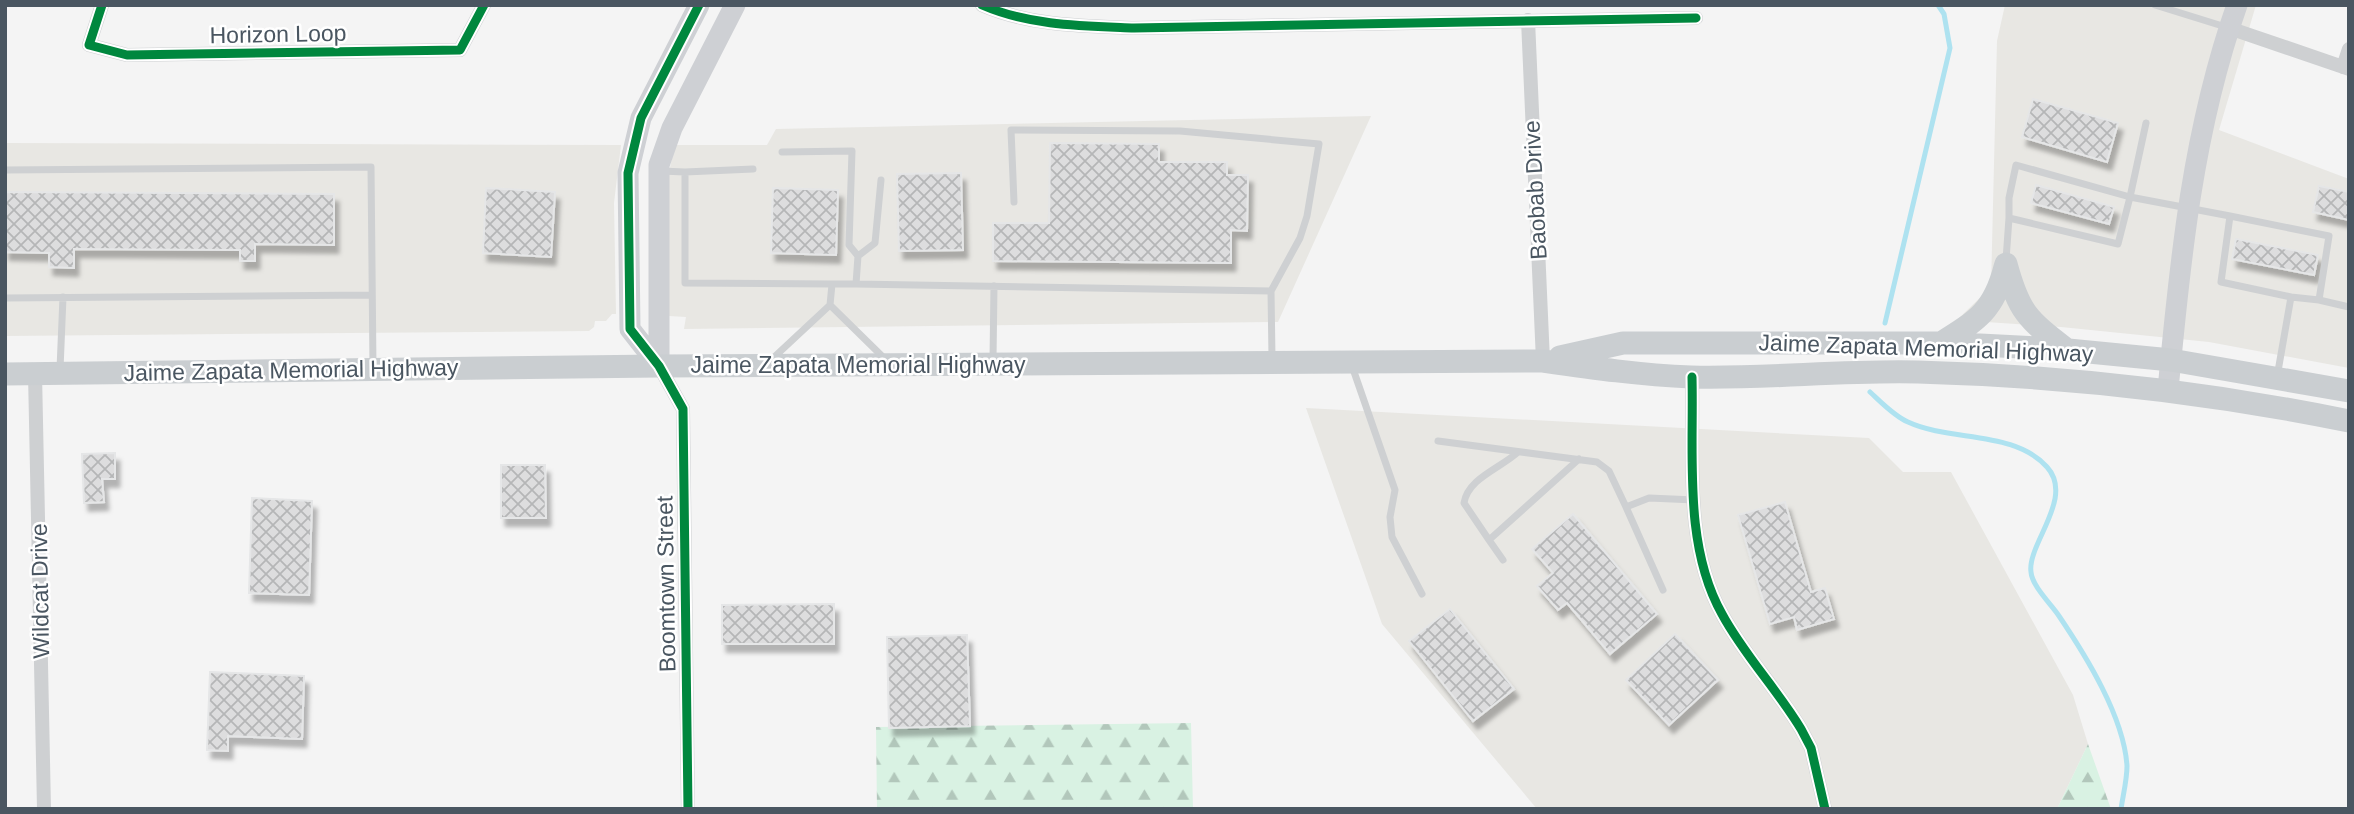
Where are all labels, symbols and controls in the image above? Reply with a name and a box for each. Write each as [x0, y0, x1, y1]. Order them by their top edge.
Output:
street label: Horizon Loop [209, 20, 347, 48]
street label: Baobab Drive [1518, 120, 1552, 260]
street label: Jaime Zapata Memorial Highway [1758, 329, 2094, 367]
street label: Jaime Zapata Memorial Highway [691, 352, 1026, 378]
street label: Jaime Zapata Memorial Highway [123, 354, 459, 386]
street label: Boomtown Street [651, 495, 681, 672]
street label: Wildcat Drive [26, 523, 54, 659]

